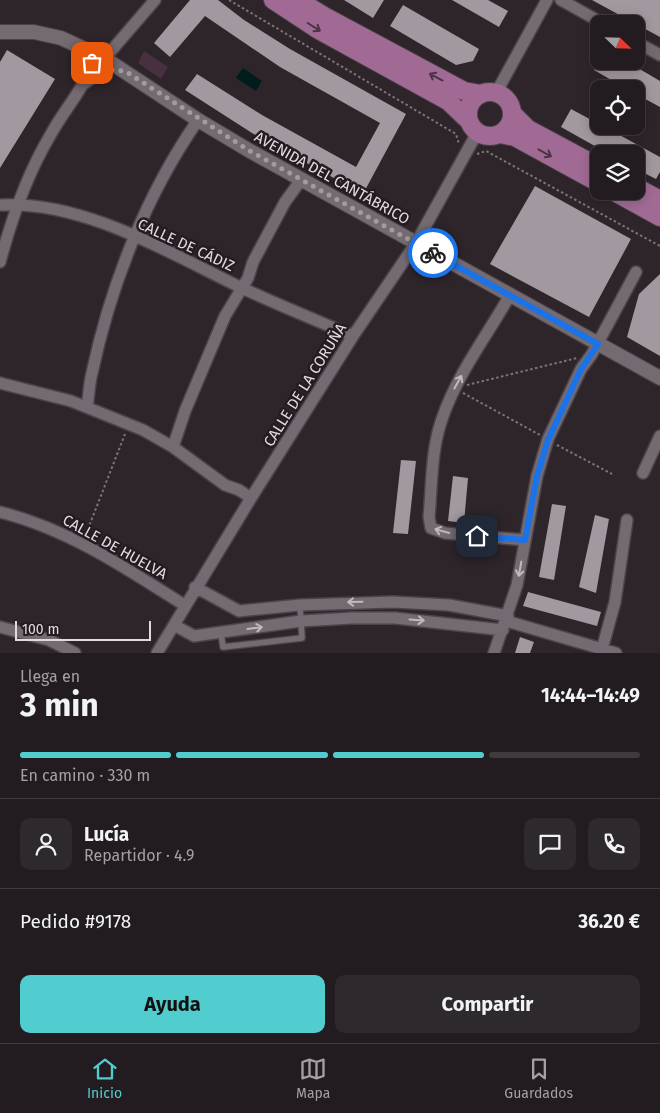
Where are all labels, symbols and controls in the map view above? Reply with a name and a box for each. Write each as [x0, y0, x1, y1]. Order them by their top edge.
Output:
north arrow [590, 15, 645, 70]
map controls [590, 15, 645, 200]
one-way arrow [307, 22, 321, 32]
pin [71, 42, 113, 84]
icon: bag [78, 49, 106, 77]
one-way arrow [429, 71, 444, 81]
button: locate [590, 80, 645, 135]
street label: AVENIDA DEL CANTÁBRICO [251, 128, 413, 228]
button: layers [590, 145, 645, 200]
one-way arrow [537, 149, 551, 159]
street label: CALLE DE CÁDIZ [135, 215, 237, 275]
courier [408, 228, 458, 278]
icon: bike [419, 239, 447, 267]
street label: CALLE DE LA CORUÑA [260, 320, 350, 450]
one-way arrow [454, 375, 464, 390]
street label: CALLE DE HUELVA [60, 511, 171, 583]
pin [456, 515, 498, 557]
icon: home [463, 522, 491, 550]
one-way arrow [435, 526, 451, 535]
one-way arrow [514, 561, 524, 577]
one-way arrow [347, 598, 363, 607]
one-way arrow [408, 615, 424, 624]
scale bar [15, 618, 151, 641]
text: 100 m [22, 621, 59, 638]
one-way arrow [246, 622, 262, 632]
text: Llega en [20, 667, 80, 686]
text: 14:44–14:49 [541, 684, 640, 707]
text: 3 min [20, 686, 99, 724]
text: En camino · 330 m [20, 766, 150, 785]
button: person [20, 818, 72, 870]
button: chat [524, 818, 576, 870]
button: phone [588, 818, 640, 870]
text: Lucía [84, 823, 129, 846]
text: Repartidor · 4.9 [84, 846, 194, 865]
text: Pedido #9178 [20, 910, 131, 933]
text: 36.20 € [578, 910, 640, 933]
button: Ayuda [20, 975, 325, 1033]
button: Compartir [335, 975, 640, 1033]
tab: Inicio [87, 1055, 122, 1102]
tab: Mapa [296, 1055, 330, 1102]
tab: Guardados [504, 1055, 573, 1102]

